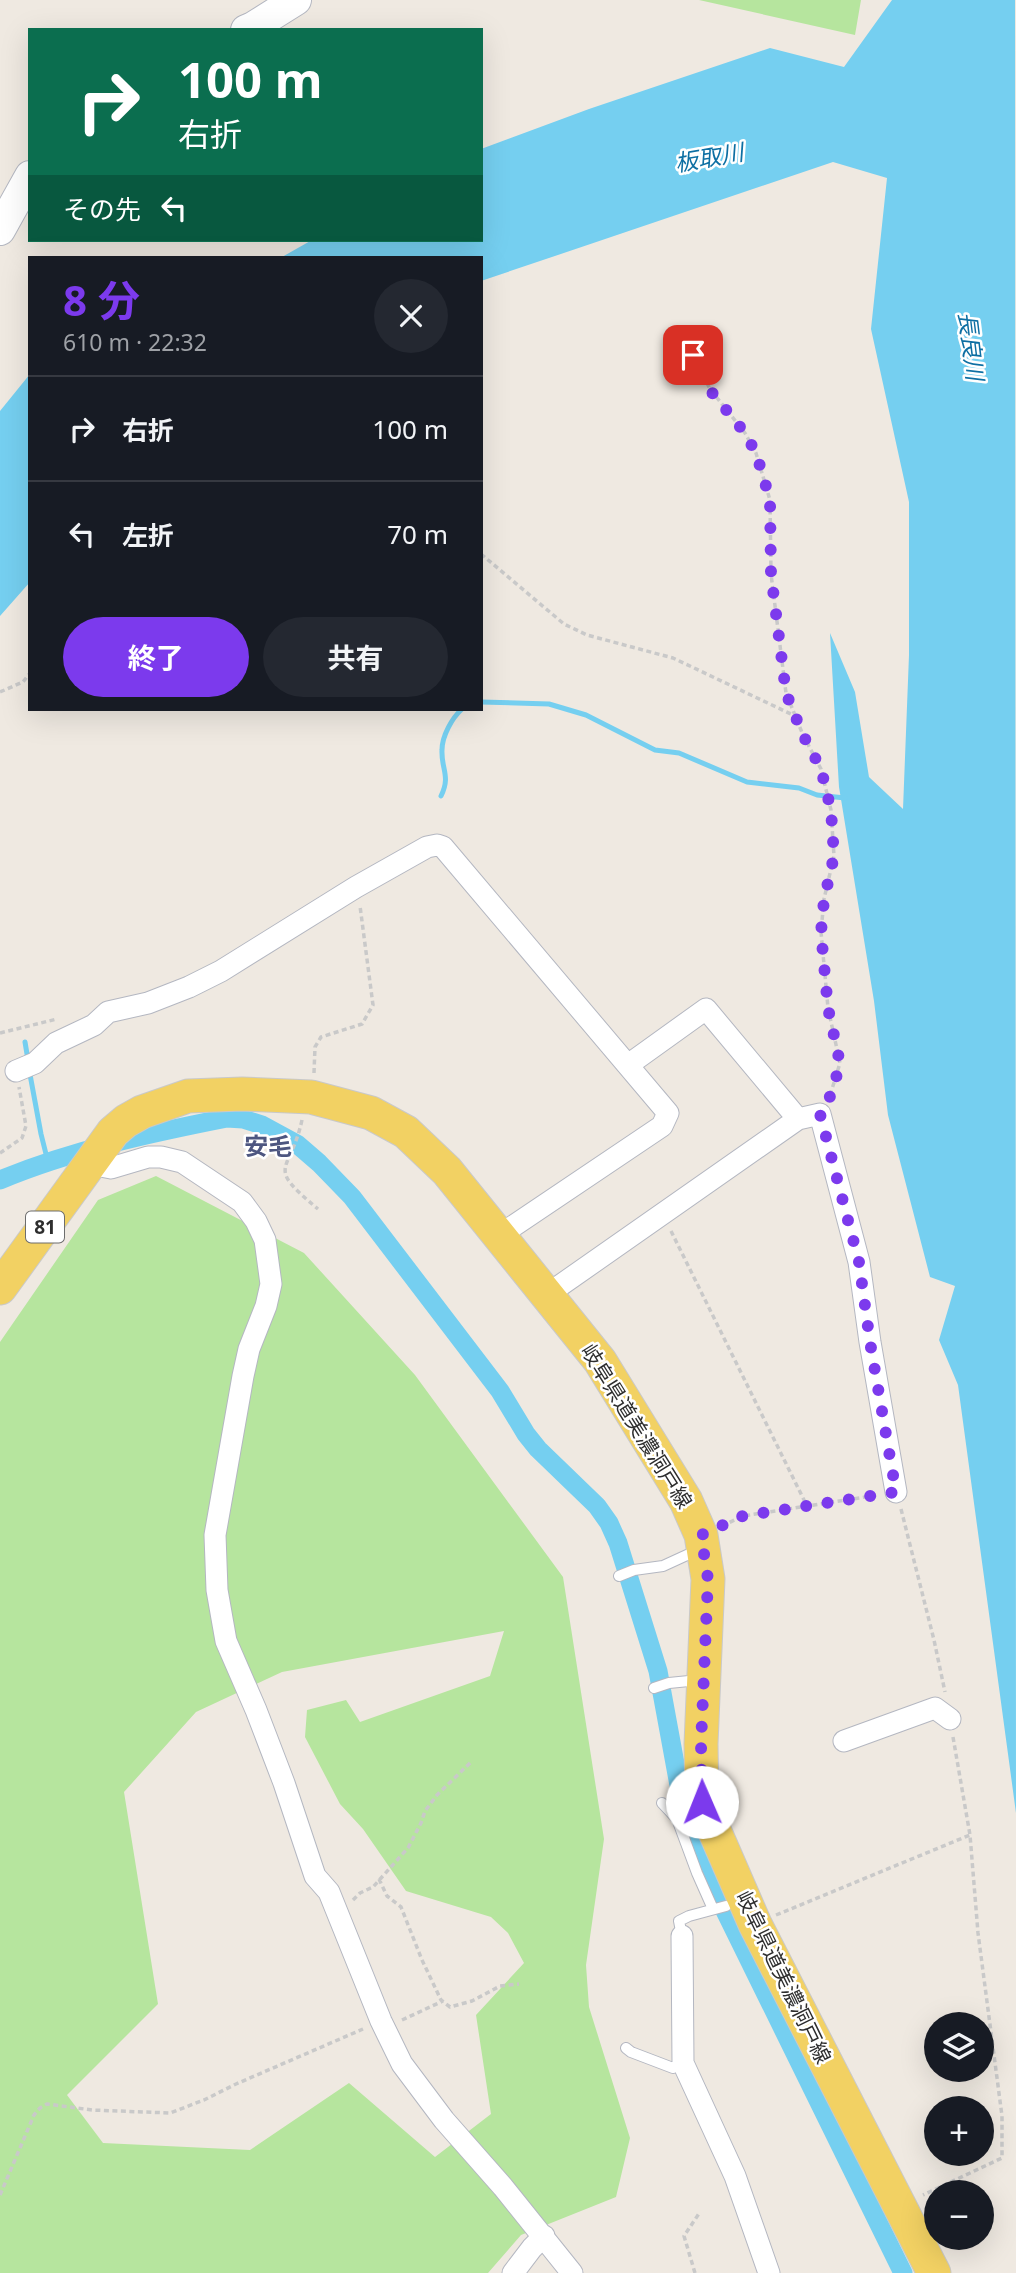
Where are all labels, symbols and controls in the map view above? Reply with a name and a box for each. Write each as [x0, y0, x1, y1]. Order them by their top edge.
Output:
text: 100 m [178, 46, 323, 112]
icon: right [63, 56, 154, 147]
text: 右折 [178, 112, 242, 155]
water label: 板取川 [672, 135, 749, 179]
icon: left [155, 189, 193, 227]
text: その先 [63, 191, 141, 227]
text: 8 分 [63, 271, 140, 328]
button: close [374, 279, 448, 353]
water label: 長良川 [952, 310, 992, 385]
pin [663, 325, 723, 385]
text: 610 m · 22:32 [63, 326, 207, 358]
icon: arrive [674, 336, 712, 374]
icon: right [63, 410, 101, 448]
text: 100 m [372, 411, 448, 447]
text: 右折 [122, 412, 174, 448]
icon: left [63, 515, 101, 553]
text: 70 m [387, 516, 448, 552]
text: 左折 [122, 517, 174, 553]
button: 終了 [63, 617, 249, 697]
button: 共有 [263, 617, 448, 697]
district label: 安毛 [244, 1129, 292, 1162]
road number: 81 [26, 1212, 64, 1242]
street label: 岐阜県道美濃洞戸線 [575, 1338, 699, 1514]
position arrow [665, 1765, 739, 1839]
street label: 岐阜県道美濃洞戸線 [730, 1886, 838, 2068]
map controls [924, 2012, 994, 2250]
button: layers [924, 2012, 994, 2082]
button: + [924, 2096, 994, 2166]
button: − [924, 2180, 994, 2250]

